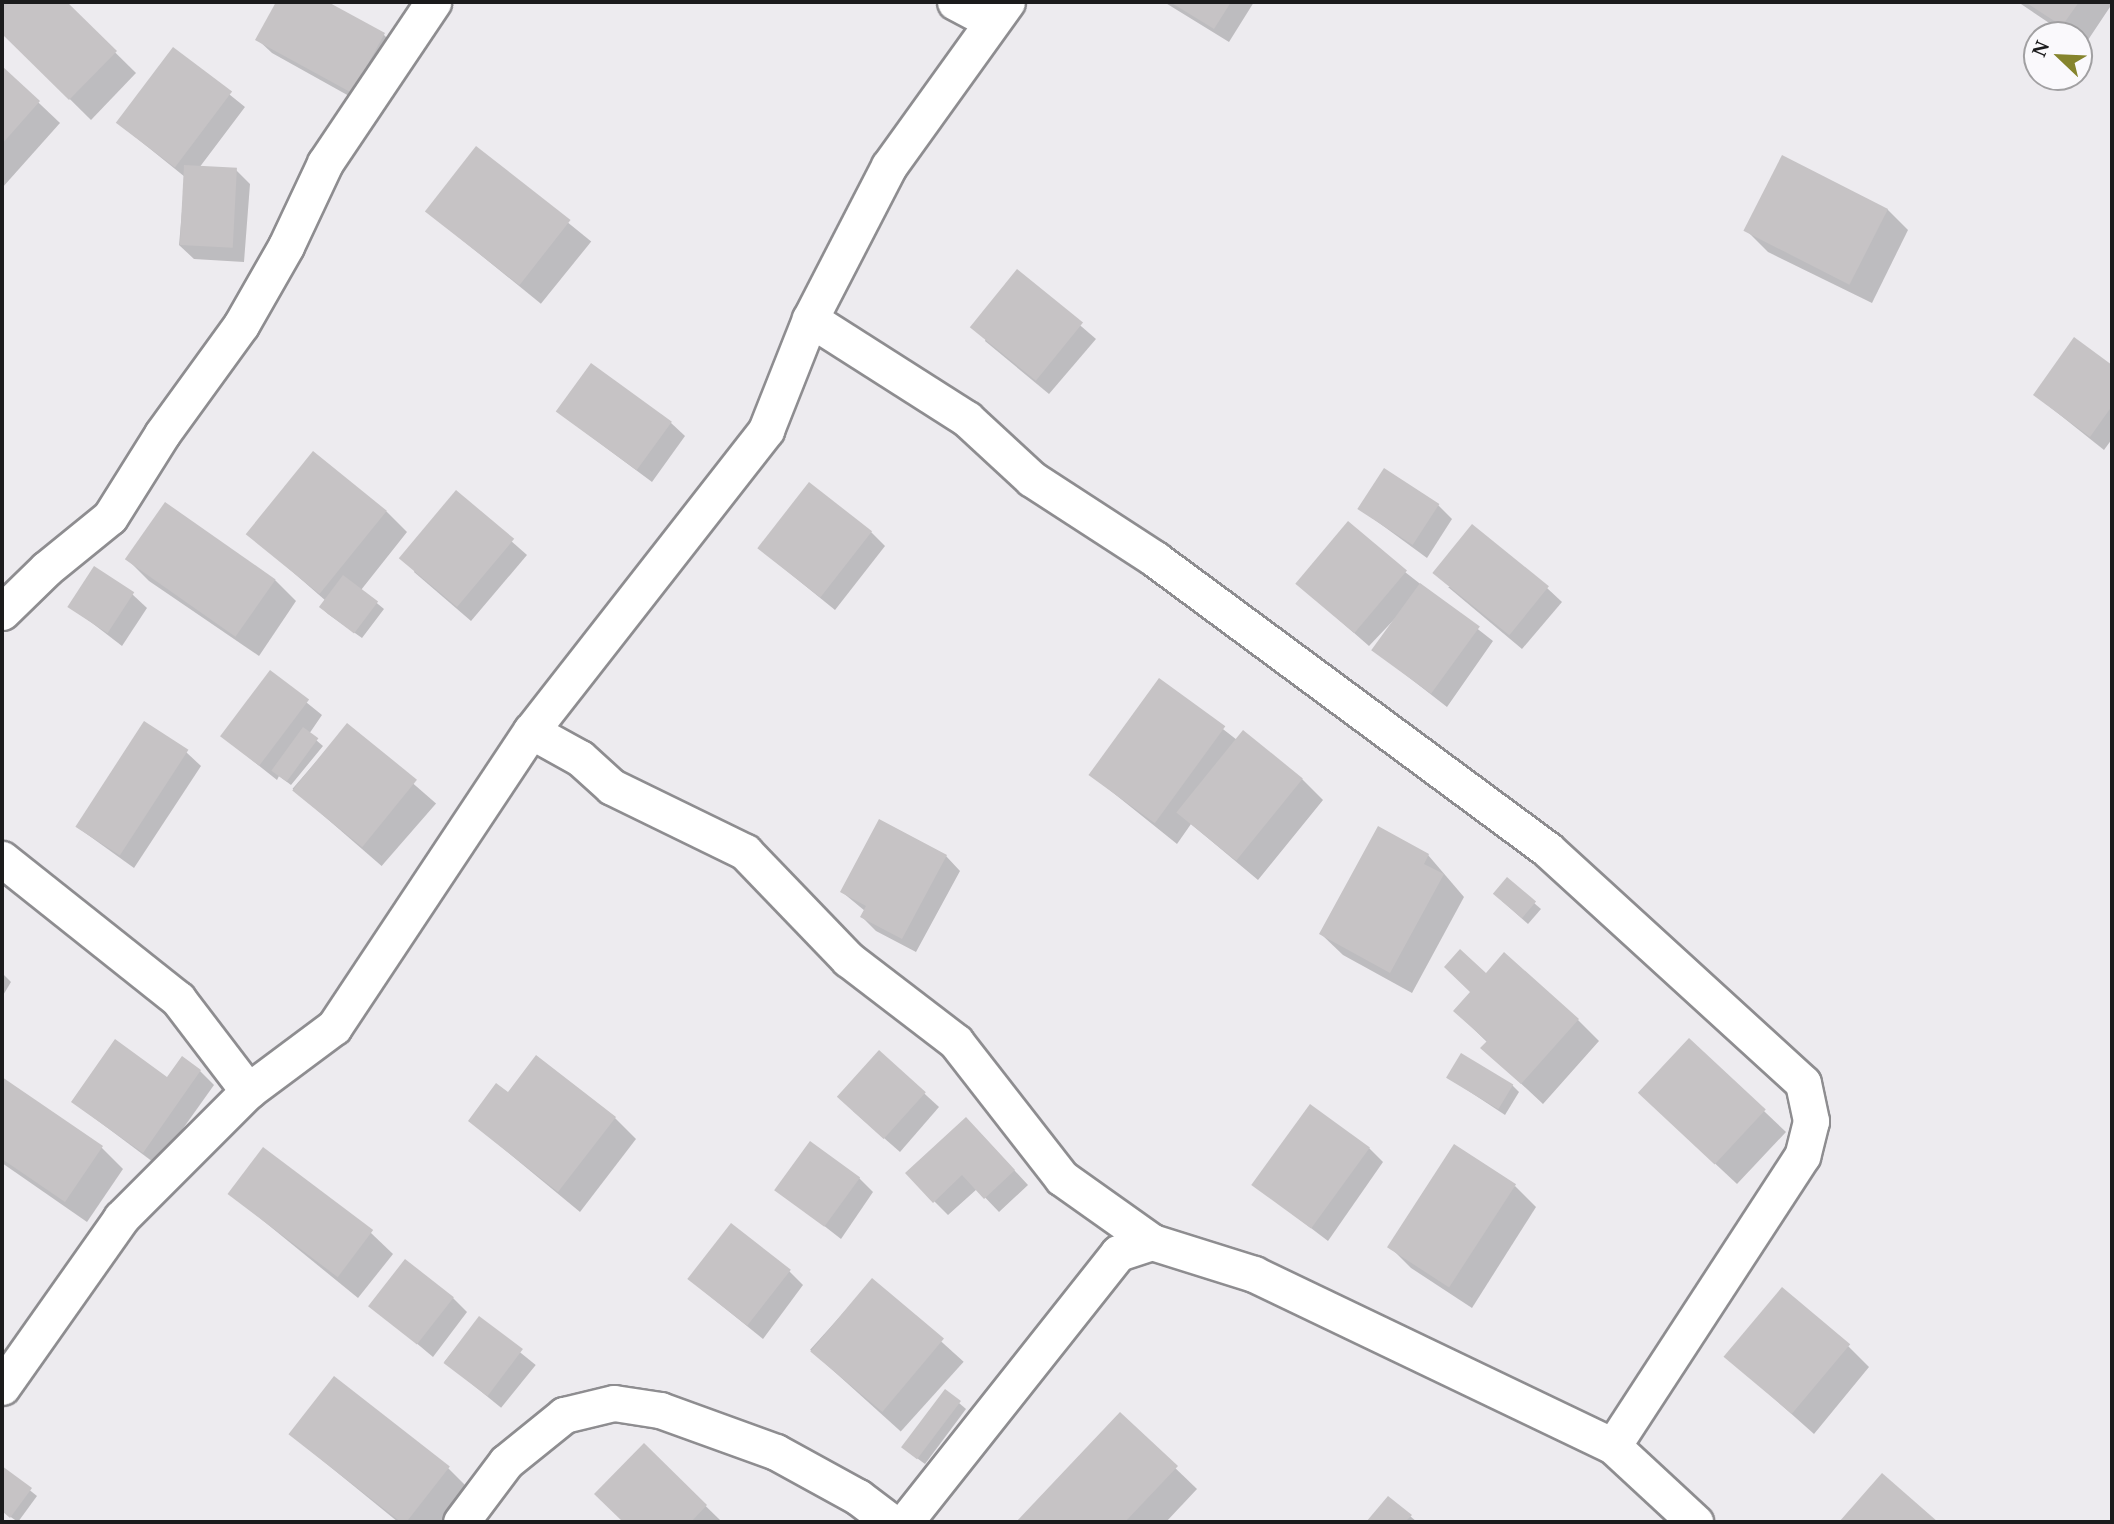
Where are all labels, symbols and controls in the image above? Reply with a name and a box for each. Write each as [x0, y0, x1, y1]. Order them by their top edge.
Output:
north arrow [2023, 21, 2093, 91]
text: N [2026, 37, 2055, 61]

